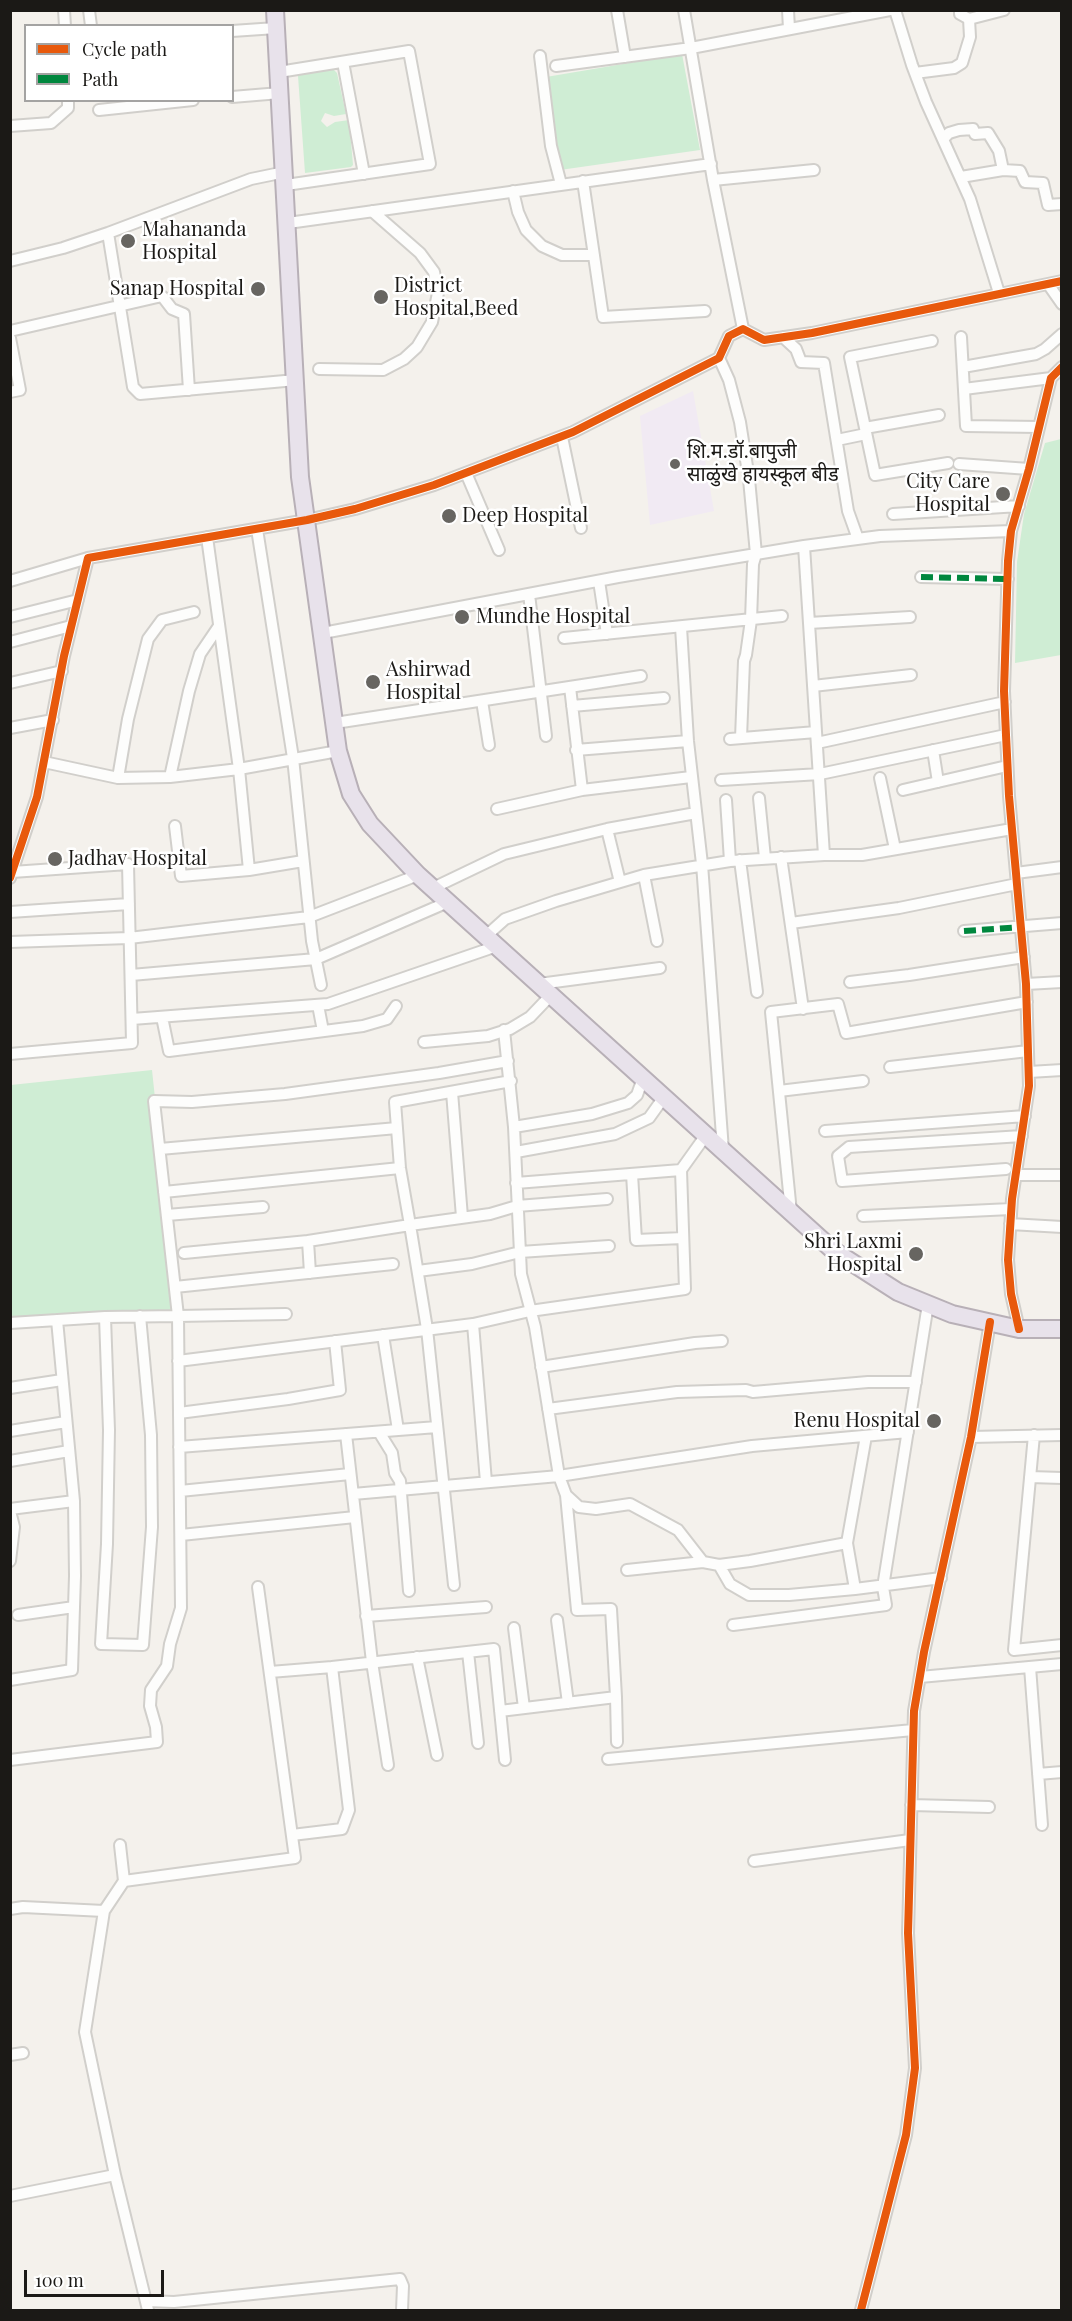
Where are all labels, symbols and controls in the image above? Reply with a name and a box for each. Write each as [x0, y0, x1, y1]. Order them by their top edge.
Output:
legend [24, 24, 234, 102]
text: Cycle path [82, 37, 167, 61]
text: Path [82, 67, 118, 91]
place label: Mahananda Hospital [142, 218, 246, 265]
marker: Mahananda Hospital [119, 232, 137, 250]
place label: District Hospital,Beed [394, 274, 518, 321]
place label: Sanap Hospital [110, 277, 244, 301]
marker: Sanap Hospital [249, 280, 267, 298]
marker: District Hospital,Beed [372, 288, 390, 306]
place label: शि.म.डॉ.बापुजी साळुंखे हायस्कूल बीड [687, 440, 839, 487]
marker: शि.म.डॉ.बापुजी साळुंखे हायस्कूल बीड [668, 457, 682, 471]
place label: City Care Hospital [906, 470, 990, 517]
marker: City Care Hospital [994, 485, 1012, 503]
place label: Deep Hospital [462, 504, 588, 528]
marker: Deep Hospital [440, 507, 458, 525]
place label: Mundhe Hospital [476, 605, 630, 629]
marker: Mundhe Hospital [453, 608, 471, 626]
place label: Ashirwad Hospital [386, 658, 471, 705]
marker: Ashirwad Hospital [364, 673, 382, 691]
place label: Jadhav Hospital [68, 847, 207, 871]
marker: Jadhav Hospital [46, 850, 64, 868]
place label: Shri Laxmi Hospital [804, 1230, 902, 1277]
marker: Shri Laxmi Hospital [907, 1245, 925, 1263]
place label: Renu Hospital [793, 1409, 920, 1433]
marker: Renu Hospital [925, 1412, 943, 1430]
scale bar [27, 2258, 166, 2296]
text: 100 m [35, 2268, 84, 2292]

